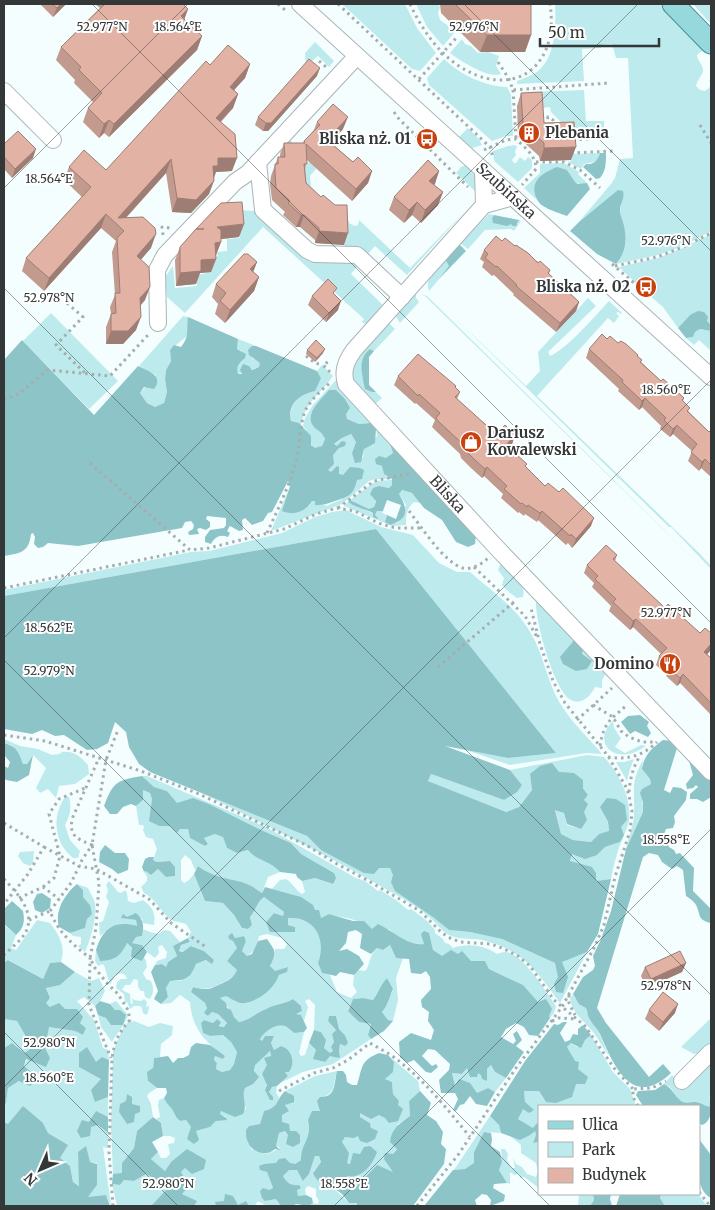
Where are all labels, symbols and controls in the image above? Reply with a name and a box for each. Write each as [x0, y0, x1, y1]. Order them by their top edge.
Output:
scale bar [540, 15, 659, 47]
text: 52.977°N [77, 19, 128, 34]
text: 18.564°E [154, 19, 202, 34]
text: 52.976°N [449, 19, 500, 34]
text: 50 m [548, 23, 585, 42]
building icon: Plebania [517, 121, 541, 145]
place label: Plebania [545, 123, 610, 142]
bus stop icon: Bliska nż. 01 [415, 127, 439, 151]
place label: Bliska nż. 01 [319, 129, 411, 148]
street label: Szubińska [472, 158, 540, 223]
text: 18.564°E [25, 171, 73, 186]
text: 52.976°N [641, 233, 692, 248]
bus stop icon: Bliska nż. 02 [634, 275, 658, 299]
place label: Bliska nż. 02 [536, 277, 630, 296]
text: 52.978°N [24, 290, 75, 305]
text: 18.560°E [641, 382, 691, 397]
place label: Dariusz Kowalewski [487, 423, 577, 459]
shop icon: Dariusz Kowalewski [459, 430, 483, 454]
street label: Bliska [426, 471, 470, 517]
text: 52.977°N [641, 605, 692, 620]
text: 18.562°E [25, 620, 73, 635]
restaurant icon: Domino [658, 652, 682, 676]
place label: Domino [594, 654, 654, 673]
text: 52.979°N [23, 663, 75, 678]
text: 18.558°E [642, 832, 690, 847]
text: 52.978°N [641, 978, 692, 993]
text: 52.980°N [23, 1035, 76, 1050]
text: 18.560°E [24, 1070, 74, 1085]
legend [538, 1105, 700, 1195]
text: Ulica [582, 1115, 618, 1134]
text: Park [582, 1140, 616, 1159]
north arrow [15, 1145, 65, 1195]
text: Budynek [582, 1165, 647, 1184]
text: N [21, 1169, 41, 1189]
text: 52.980°N [142, 1176, 195, 1191]
text: 18.558°E [320, 1176, 368, 1191]

